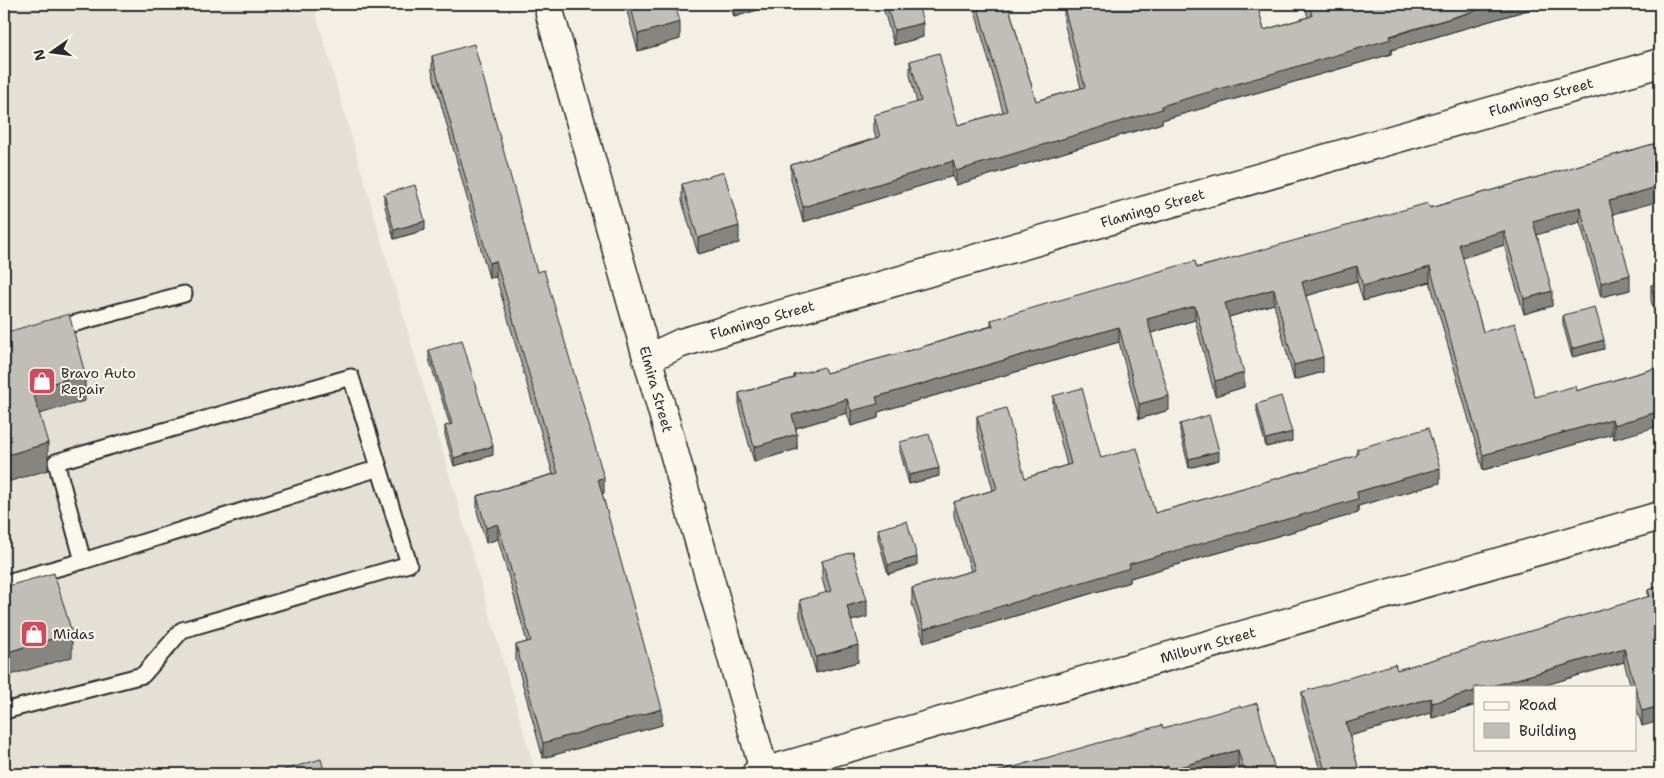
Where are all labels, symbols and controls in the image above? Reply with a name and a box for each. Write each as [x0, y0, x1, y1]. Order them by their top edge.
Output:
north arrow [28, 28, 78, 78]
text: N [29, 48, 49, 63]
street label: Flamingo Street [1487, 74, 1595, 120]
street label: Flamingo Street [1098, 185, 1207, 232]
street label: Flamingo Street [708, 296, 816, 343]
street label: Elmira Street [635, 344, 677, 434]
place label: Bravo Auto Repair [61, 364, 136, 398]
shop icon: Bravo Auto Repair [27, 366, 57, 396]
shop icon: Midas [19, 619, 49, 649]
street label: Milburn Street [1158, 623, 1258, 667]
place label: Midas [53, 625, 95, 643]
legend [1474, 686, 1636, 750]
text: Road [1519, 695, 1557, 715]
text: Building [1519, 721, 1576, 741]

